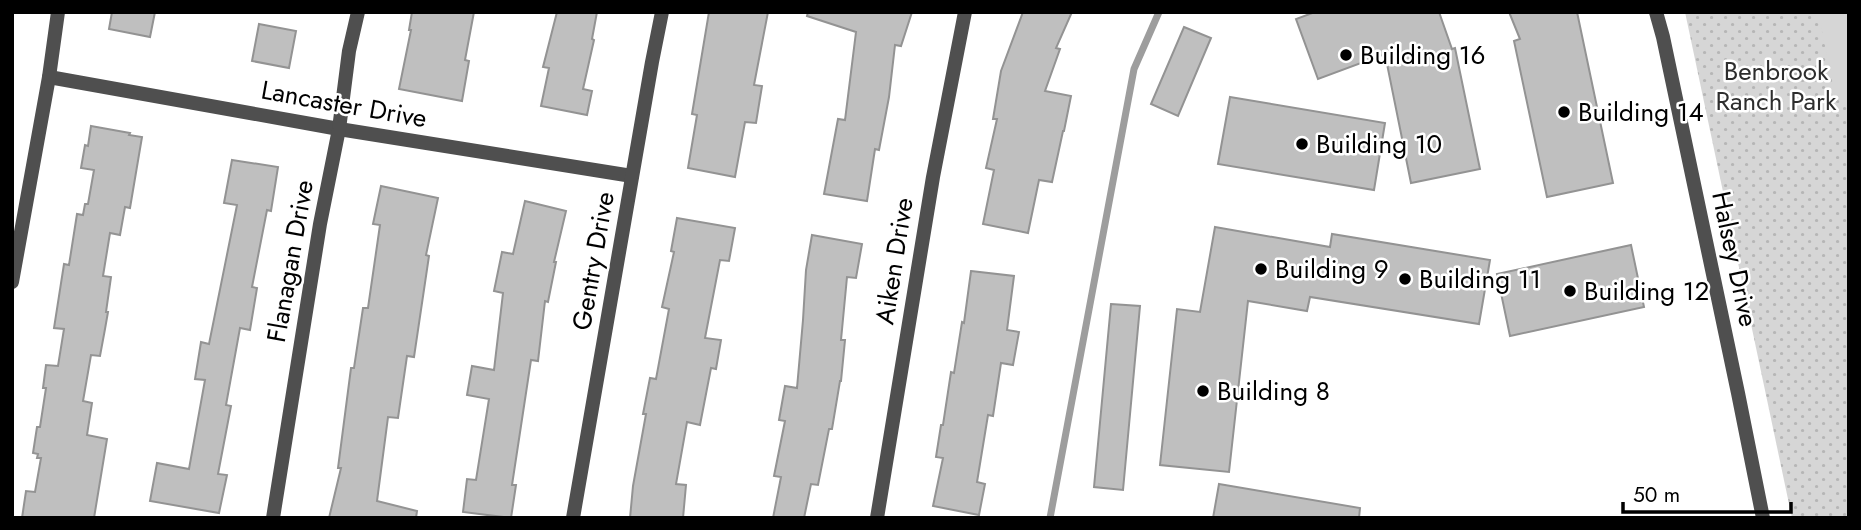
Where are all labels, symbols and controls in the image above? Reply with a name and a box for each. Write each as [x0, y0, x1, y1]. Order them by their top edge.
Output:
place label: Building 16 [1360, 36, 1485, 74]
marker: Building 16 [1338, 47, 1354, 63]
park label: Benbrook Ranch Park [1716, 52, 1837, 120]
street label: Lancaster Drive [258, 71, 430, 137]
place label: Building 14 [1578, 93, 1704, 131]
marker: Building 14 [1556, 104, 1572, 120]
place label: Building 10 [1316, 125, 1442, 163]
marker: Building 10 [1294, 136, 1310, 152]
street label: Flanagan Drive [257, 177, 323, 345]
street label: Halsey Drive [1702, 188, 1768, 330]
street label: Gentry Drive [562, 189, 624, 333]
street label: Aiken Drive [865, 195, 923, 327]
place label: Building 9 [1275, 250, 1389, 288]
place label: Building 11 [1419, 260, 1541, 298]
marker: Building 9 [1253, 261, 1269, 277]
marker: Building 11 [1397, 271, 1413, 287]
place label: Building 12 [1584, 272, 1709, 310]
marker: Building 12 [1562, 283, 1578, 299]
place label: Building 8 [1217, 372, 1330, 410]
marker: Building 8 [1195, 383, 1211, 399]
scale bar [1623, 470, 1791, 514]
text: 50 m [1633, 480, 1680, 510]

